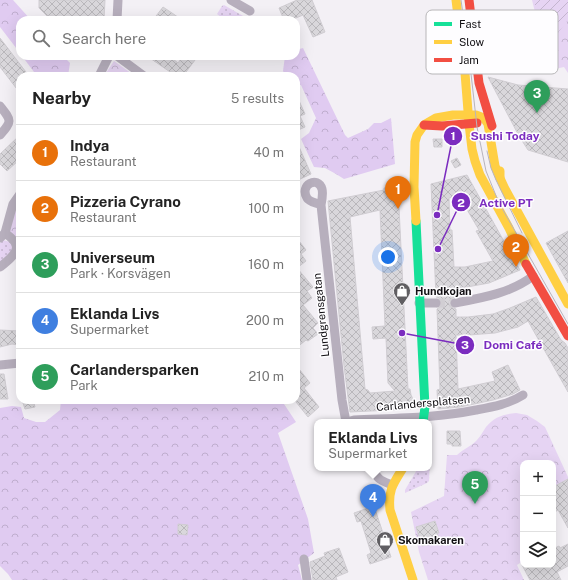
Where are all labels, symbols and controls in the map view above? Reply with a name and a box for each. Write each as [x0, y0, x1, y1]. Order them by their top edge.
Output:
legend [426, 10, 558, 74]
search box [16, 16, 300, 60]
text: Fast [459, 18, 481, 30]
icon: search [30, 27, 52, 49]
text: Search here [62, 30, 146, 47]
text: Slow [459, 36, 485, 48]
text: Jam [459, 54, 479, 66]
pin: 3 [524, 80, 550, 113]
text: Nearby [32, 88, 91, 108]
text: 5 results [231, 91, 284, 106]
callout: Sushi Today [443, 124, 548, 148]
text: 1 [450, 129, 456, 143]
text: Sushi Today [471, 129, 540, 143]
text: Indya [70, 137, 109, 154]
text: 1 [42, 145, 48, 160]
text: 40 m [253, 145, 284, 160]
text: Restaurant [70, 154, 136, 169]
pin: 1 [385, 176, 411, 209]
callout: Active PT [451, 190, 541, 214]
text: Pizzeria Cyrano [70, 193, 181, 210]
text: 2 [457, 196, 465, 210]
text: Active PT [479, 196, 534, 210]
text: 2 [41, 201, 49, 216]
text: 100 m [248, 201, 284, 216]
text: Restaurant [70, 210, 136, 225]
pin: 2 [503, 234, 529, 267]
your location [378, 247, 398, 267]
text: Universeum [70, 249, 155, 266]
text: 3 [41, 257, 49, 272]
text: 160 m [248, 257, 284, 272]
text: Park · Korsvägen [70, 266, 171, 281]
street label: Lundgrensgatan [311, 273, 331, 357]
shop icon: Hundkojan [392, 281, 412, 306]
place label: Hundkojan [415, 285, 472, 297]
text: Eklanda Livs [70, 305, 160, 322]
text: 4 [41, 313, 49, 328]
text: 200 m [246, 313, 284, 328]
text: Supermarket [70, 322, 149, 337]
callout: Domi Café [455, 333, 550, 357]
text: 3 [461, 338, 469, 352]
text: Domi Café [484, 338, 543, 352]
text: Carlandersparken [70, 361, 199, 378]
text: 5 [41, 369, 49, 384]
text: 210 m [249, 369, 284, 384]
text: Park [70, 378, 98, 393]
street label: Carlandersplatsen [376, 393, 470, 413]
popup [314, 419, 432, 471]
text: Eklanda Livs [328, 429, 418, 446]
text: Supermarket [328, 446, 407, 461]
map controls [520, 460, 556, 568]
button: + [520, 460, 556, 496]
pin: 5 [462, 471, 488, 504]
pin: 4 [360, 484, 386, 517]
button: − [520, 496, 556, 532]
shop icon: Skomakaren [375, 530, 395, 555]
button: layers [520, 532, 556, 568]
place label: Skomakaren [398, 534, 464, 546]

